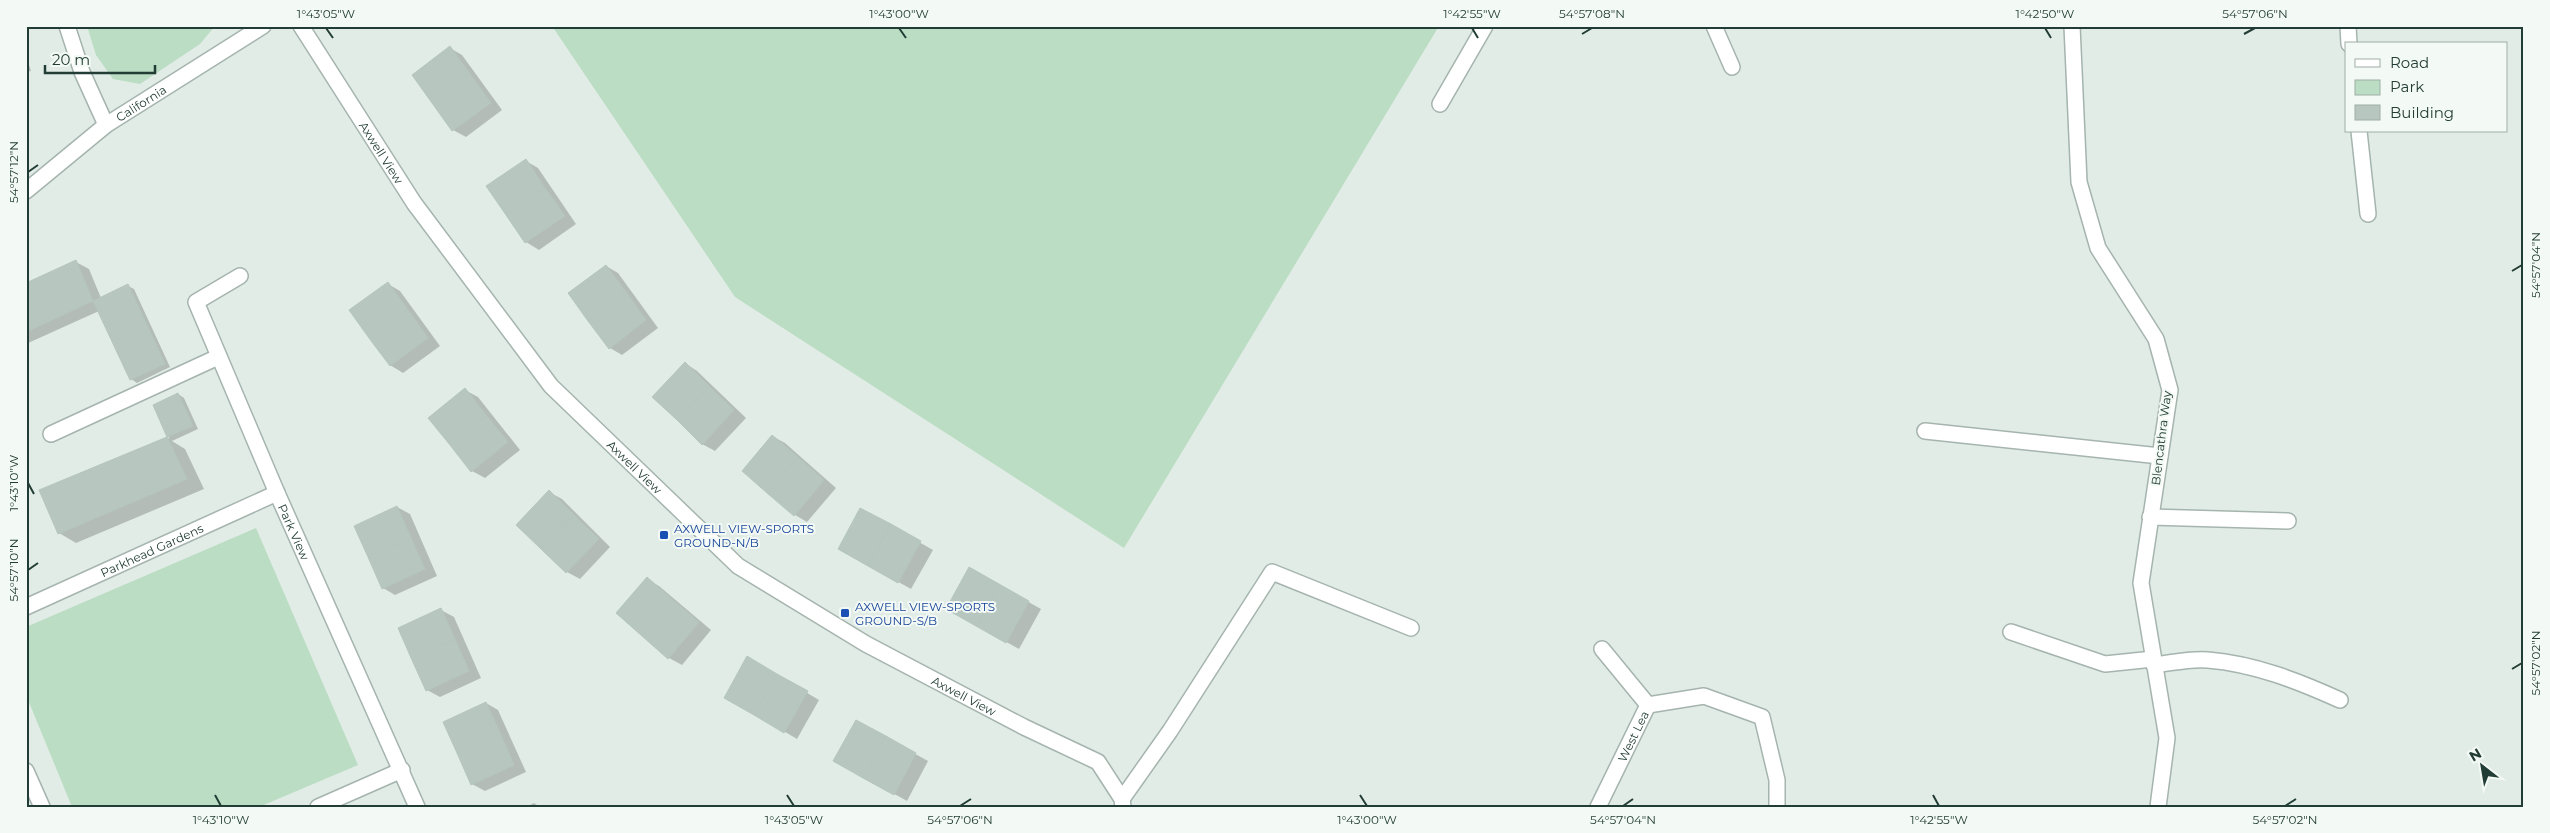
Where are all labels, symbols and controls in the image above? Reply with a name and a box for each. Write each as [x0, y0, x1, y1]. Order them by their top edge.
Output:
text: 1°43'05"W [297, 6, 355, 21]
text: 1°43'00"W [869, 6, 929, 21]
text: 1°42'55"W [1443, 6, 1501, 21]
text: 54°57'08"N [1559, 6, 1625, 21]
text: 1°42'50"W [2016, 6, 2074, 21]
text: 54°57'06"N [2222, 6, 2288, 21]
scale bar [45, 42, 155, 74]
legend [2345, 42, 2508, 132]
text: 20 m [52, 50, 90, 69]
text: Road [2390, 53, 2429, 72]
text: Park [2390, 77, 2424, 96]
street label: California [113, 82, 169, 124]
text: Building [2390, 103, 2454, 122]
street label: Axwell View [356, 119, 407, 187]
text: 54°57'12"N [6, 141, 21, 203]
text: 54°57'04"N [2528, 232, 2543, 298]
street label: Blencathra Way [2148, 389, 2174, 486]
street label: Axwell View [604, 437, 666, 497]
text: 1°43'10"W [6, 455, 21, 511]
street label: Park View [275, 501, 313, 562]
street label: Parkhead Gardens [98, 520, 206, 580]
place label: AXWELL VIEW-SPORTS GROUND-N/B [674, 521, 814, 550]
marker: AXWELL VIEW-SPORTS GROUND-N/B [658, 529, 670, 541]
text: 54°57'10"N [6, 538, 21, 602]
place label: AXWELL VIEW-SPORTS GROUND-S/B [855, 599, 995, 628]
marker: AXWELL VIEW-SPORTS GROUND-S/B [839, 607, 851, 619]
text: 54°57'02"N [2528, 630, 2543, 696]
street label: Axwell View [929, 673, 999, 719]
street label: West Lea [1614, 708, 1652, 764]
north arrow [2458, 740, 2508, 790]
text: N [2466, 744, 2485, 765]
text: 1°43'10"W [193, 812, 249, 827]
text: 1°43'05"W [765, 812, 823, 827]
text: 54°57'06"N [927, 812, 993, 827]
text: 1°43'00"W [1337, 812, 1397, 827]
text: 54°57'04"N [1590, 812, 1656, 827]
text: 1°42'55"W [1910, 812, 1968, 827]
text: 54°57'02"N [2252, 812, 2318, 827]

